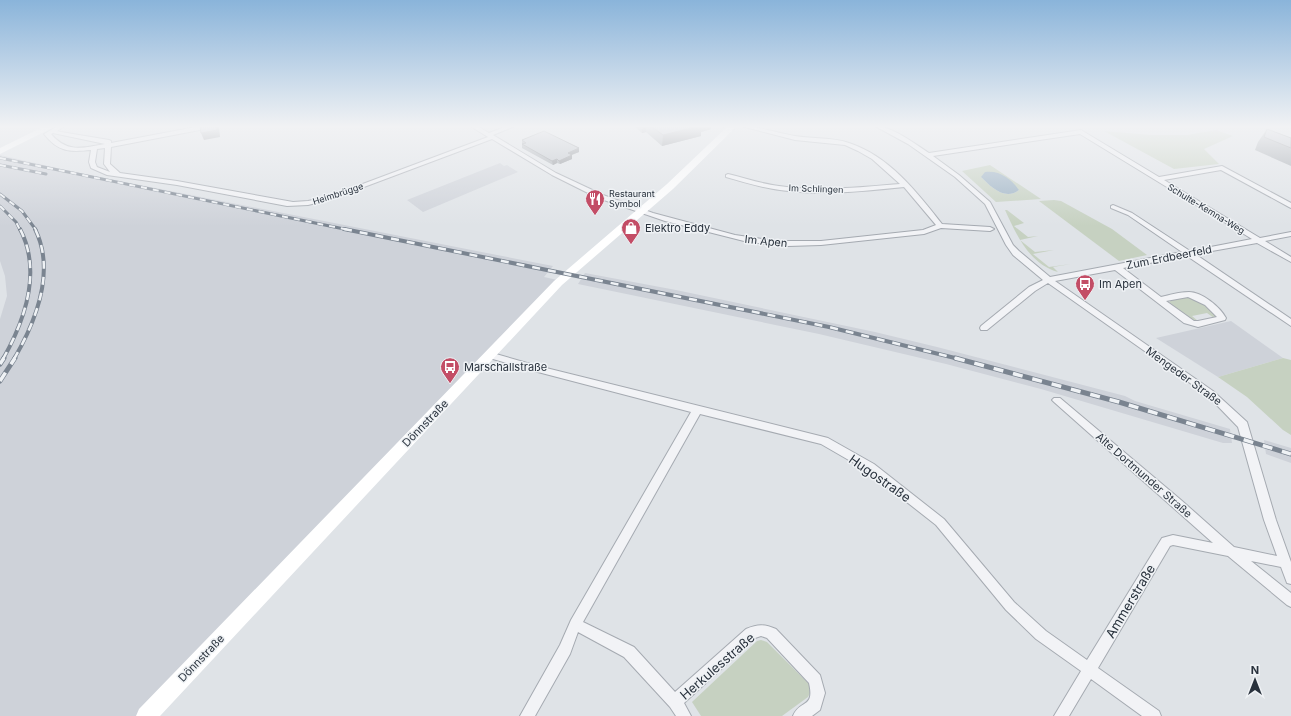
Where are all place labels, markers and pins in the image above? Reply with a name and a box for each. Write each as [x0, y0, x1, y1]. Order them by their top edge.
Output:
restaurant icon: Restaurant Symbol [584, 188, 606, 216]
place label: Restaurant Symbol [609, 188, 655, 209]
shop icon: Elektro Eddy [620, 217, 642, 245]
place label: Elektro Eddy [645, 221, 710, 235]
bus stop icon: Im Apen [1074, 273, 1096, 301]
place label: Im Apen [1099, 277, 1142, 291]
bus stop icon: Marschallstraße [439, 356, 461, 384]
place label: Marschallstraße [464, 360, 547, 374]

